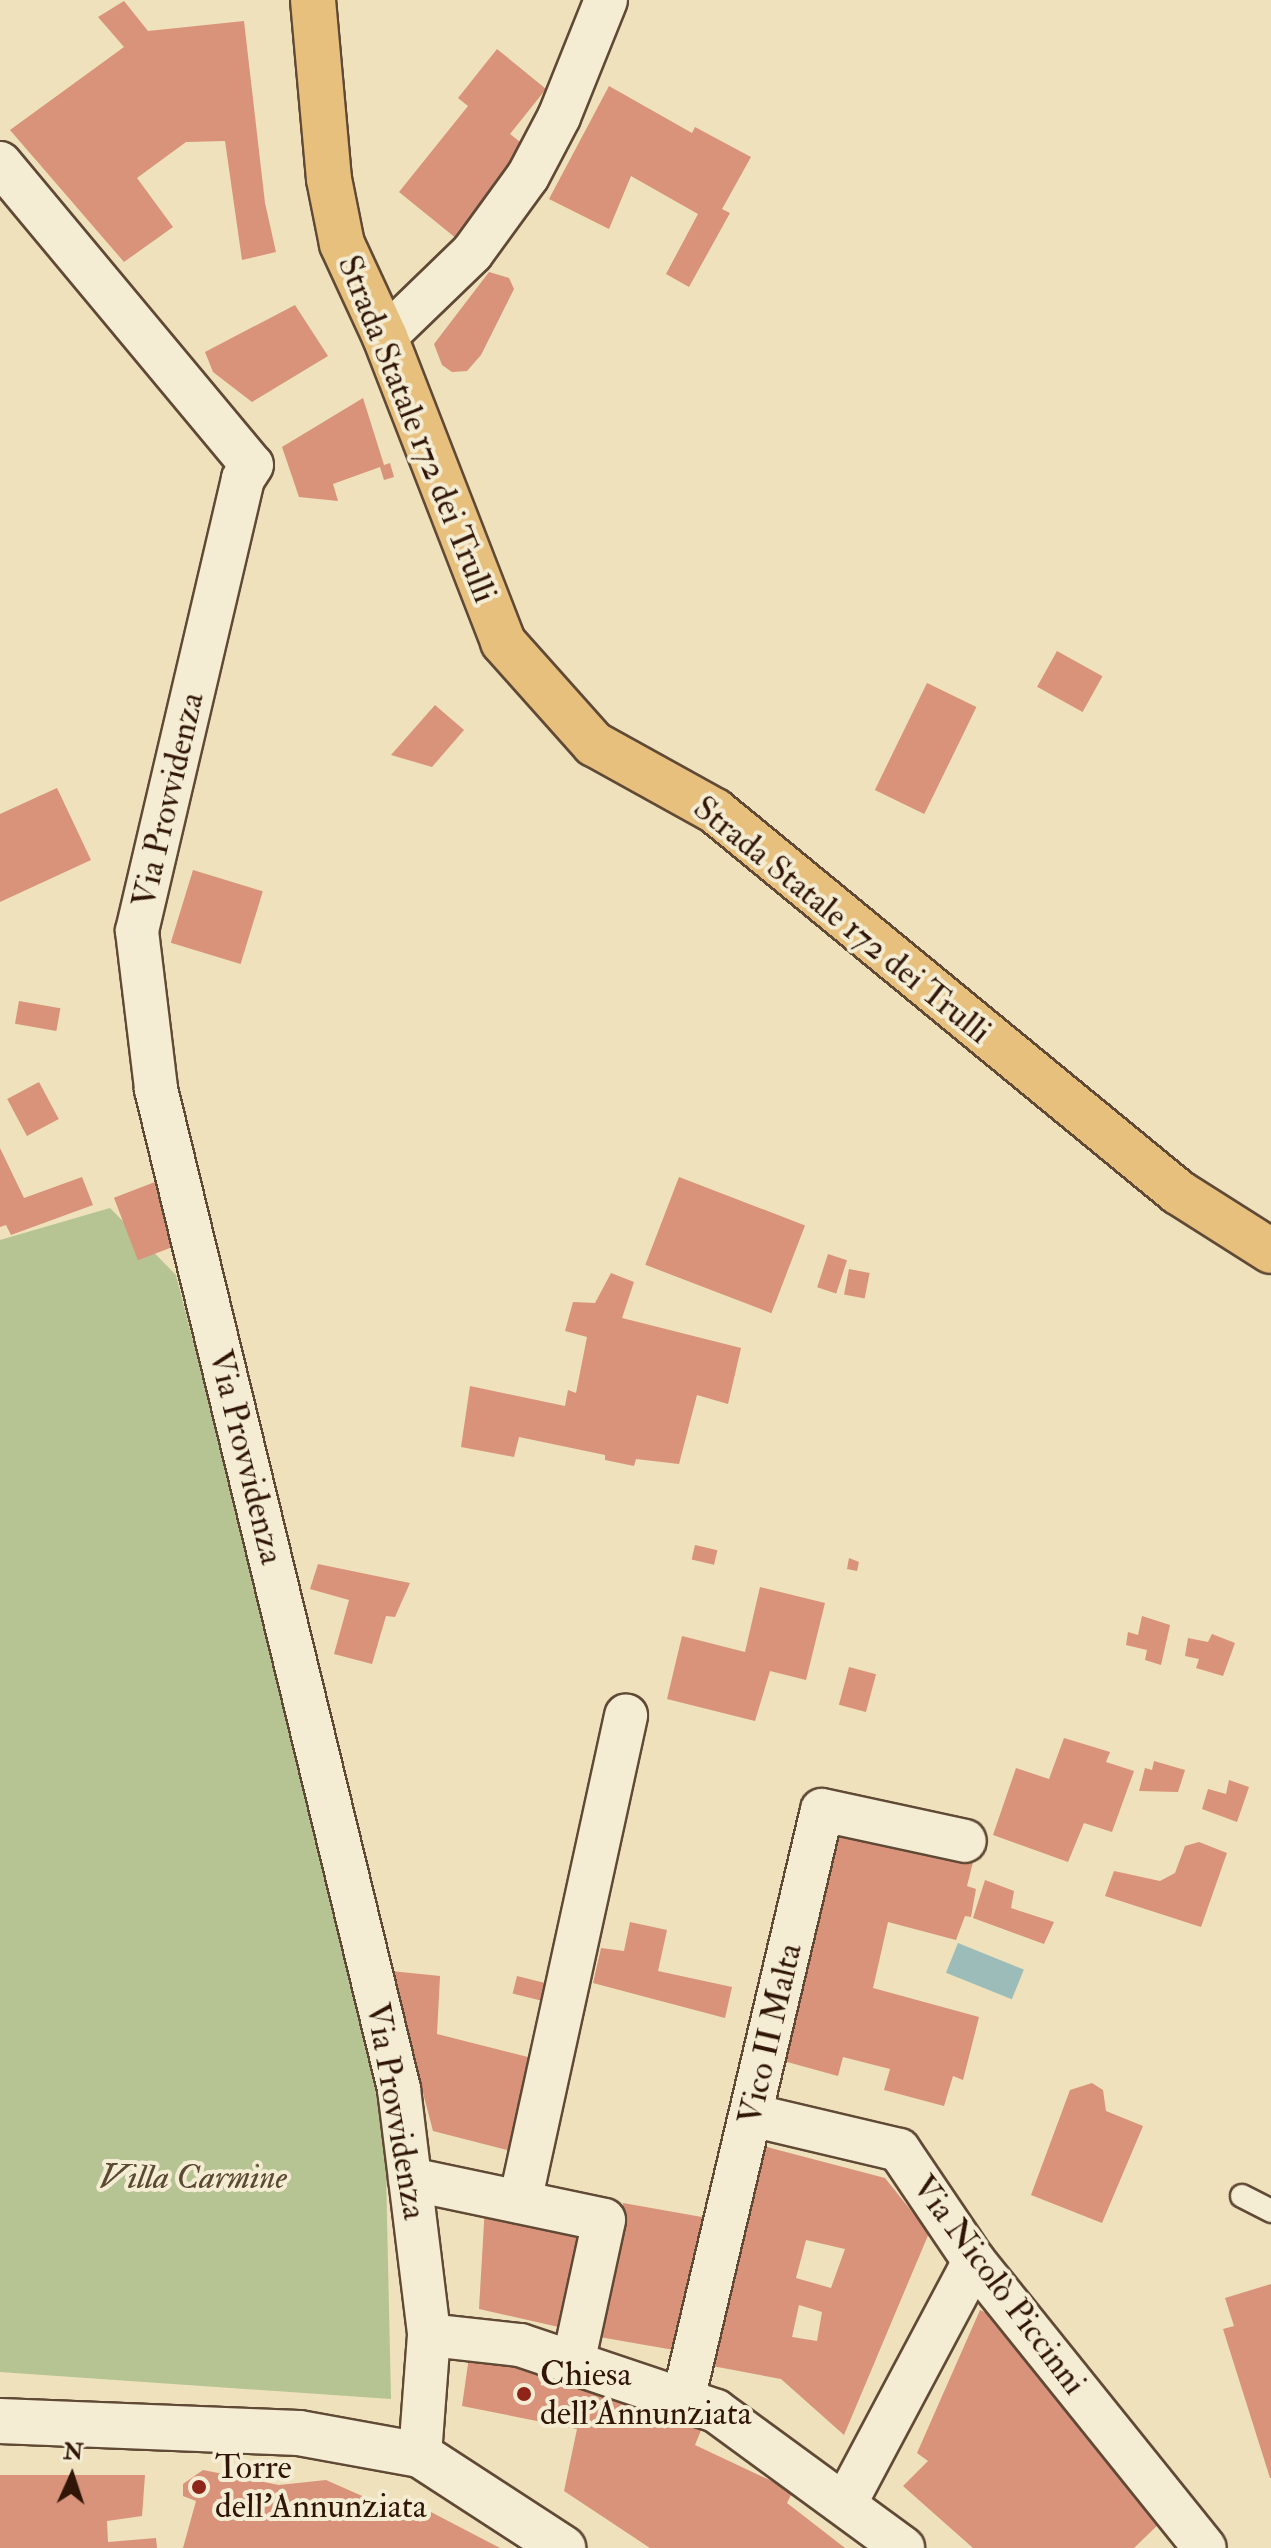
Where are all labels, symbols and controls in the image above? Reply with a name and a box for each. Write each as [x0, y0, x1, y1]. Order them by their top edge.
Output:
street label: Strada Statale 172 dei Trulli [329, 249, 505, 609]
street label: Via Provvidenza [123, 689, 213, 911]
street label: Strada Statale 172 dei Trulli [685, 787, 999, 1053]
street label: Via Provvidenza [200, 1346, 292, 1568]
street label: Vico II Malta [729, 1939, 811, 2129]
street label: Via Provvidenza [357, 1999, 435, 2223]
park label: Villa Carmine [99, 2158, 287, 2198]
street label: Via Nicolò Piccinni [903, 2167, 1095, 2403]
place label: Chiesa dell'Annunziata [540, 2354, 752, 2434]
marker: Chiesa dell'Annunziata [515, 2385, 533, 2403]
north arrow [32, 2436, 112, 2516]
text: N [63, 2438, 84, 2467]
place label: Torre dell'Annunziata [215, 2447, 427, 2526]
marker: Torre dell'Annunziata [190, 2478, 208, 2496]

